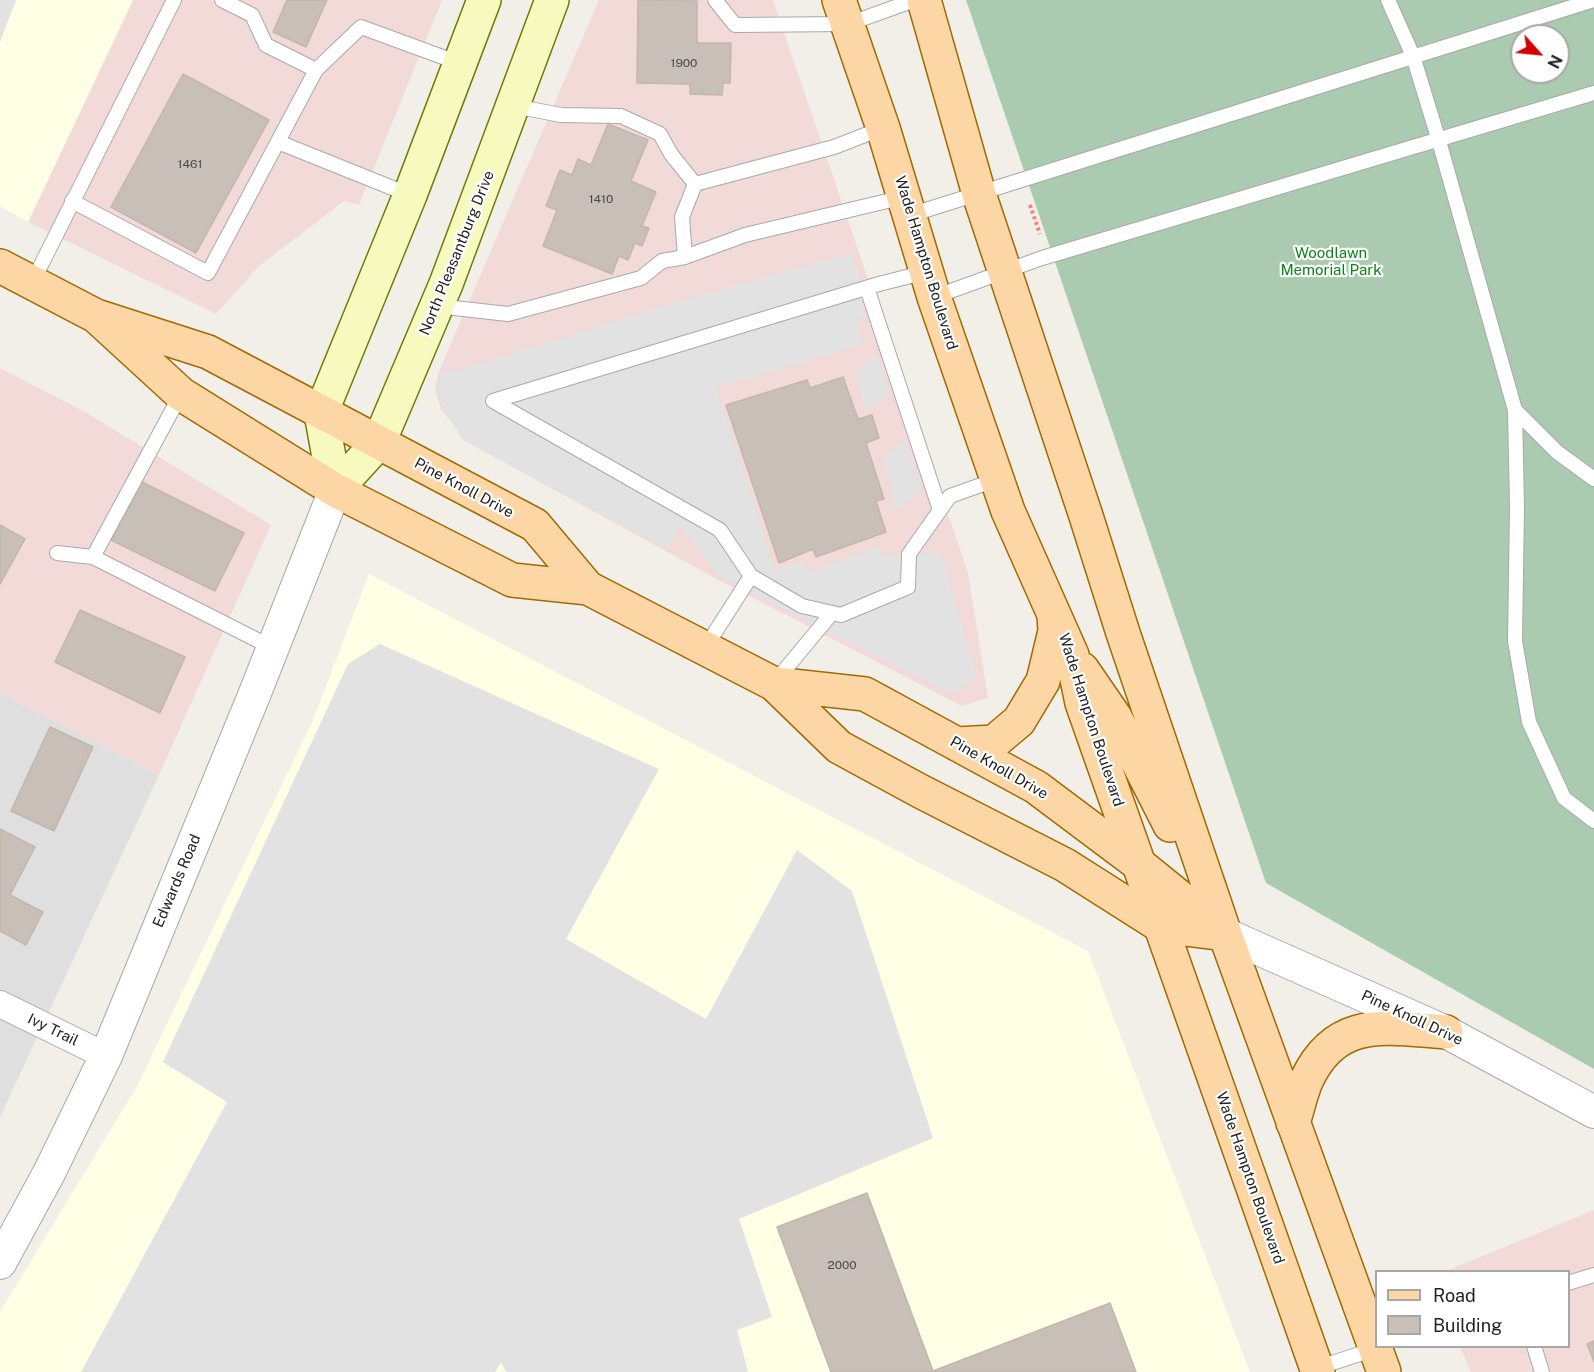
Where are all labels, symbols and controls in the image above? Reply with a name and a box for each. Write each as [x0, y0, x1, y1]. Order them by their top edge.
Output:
north arrow [1510, 24, 1570, 84]
text: N [1543, 52, 1566, 71]
house number: 1900 [671, 56, 697, 70]
house number: 1461 [178, 157, 202, 171]
street label: North Pleasantburg Drive [416, 168, 498, 338]
street label: Wade Hampton Boulevard [891, 174, 961, 352]
house number: 1410 [589, 192, 613, 206]
park label: Woodlawn Memorial Park [1280, 244, 1382, 279]
street label: Pine Knoll Drive [411, 454, 517, 522]
street label: Wade Hampton Boulevard [1054, 631, 1128, 809]
street label: Pine Knoll Drive [947, 733, 1051, 803]
street label: Edwards Road [149, 832, 205, 930]
street label: Pine Knoll Drive [1358, 987, 1466, 1049]
street label: Ivy Trail [25, 1010, 81, 1050]
street label: Wade Hampton Boulevard [1212, 1089, 1288, 1267]
house number: 2000 [827, 1258, 857, 1272]
legend [1375, 1270, 1570, 1348]
text: Road [1433, 1285, 1476, 1306]
text: Building [1433, 1315, 1502, 1336]

